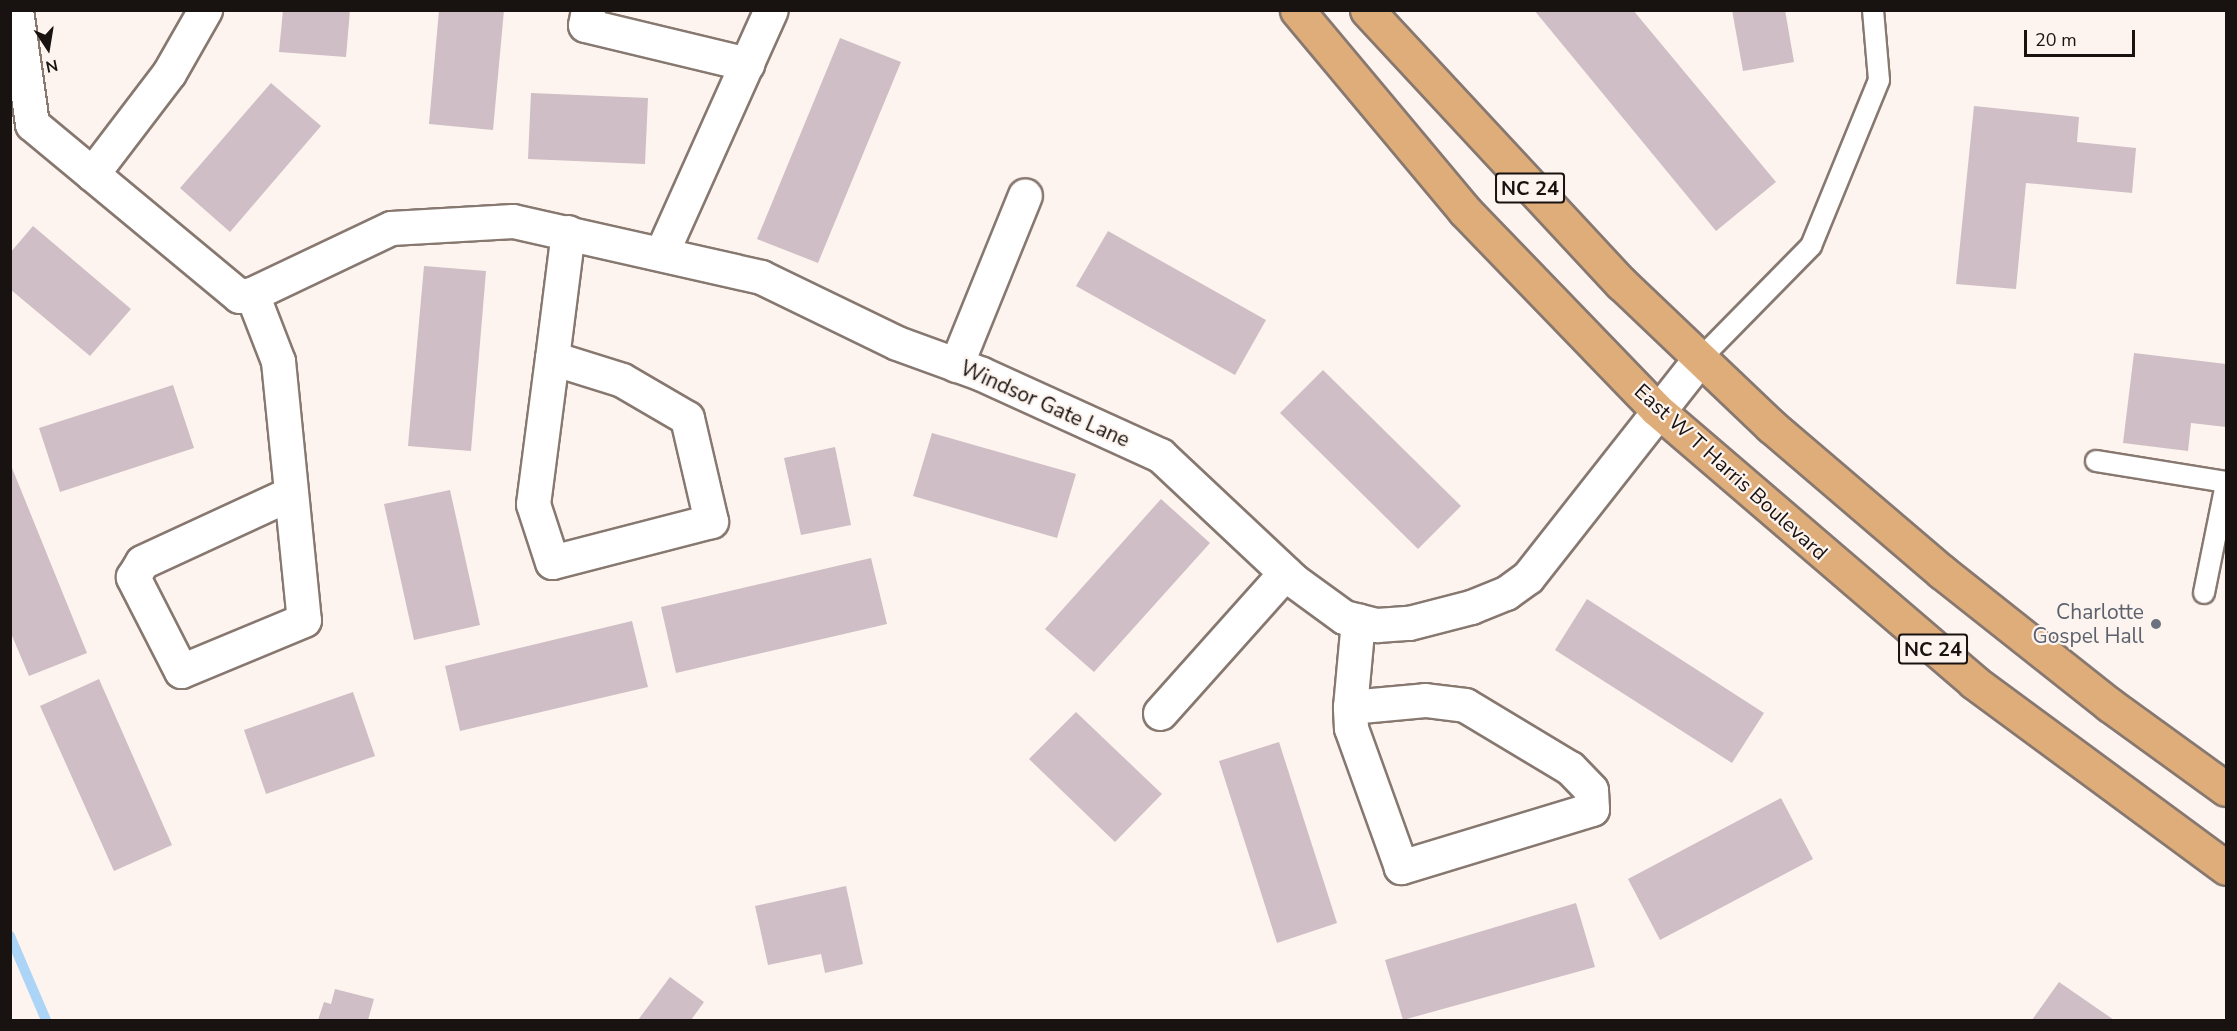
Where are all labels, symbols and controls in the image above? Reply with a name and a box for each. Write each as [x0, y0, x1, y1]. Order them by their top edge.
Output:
north arrow [18, 18, 78, 78]
scale bar [2027, 18, 2138, 56]
text: 20 m [2035, 28, 2077, 52]
text: N [44, 54, 60, 78]
road number: NC 24 [1494, 171, 1566, 205]
street label: Windsor Gate Lane [956, 355, 1134, 453]
street label: East W T Harris Boulevard [1629, 379, 1833, 565]
place label: Charlotte Gospel Hall [2032, 599, 2144, 649]
marker: Charlotte Gospel Hall [2149, 617, 2163, 631]
road number: NC 24 [1897, 632, 1969, 666]

